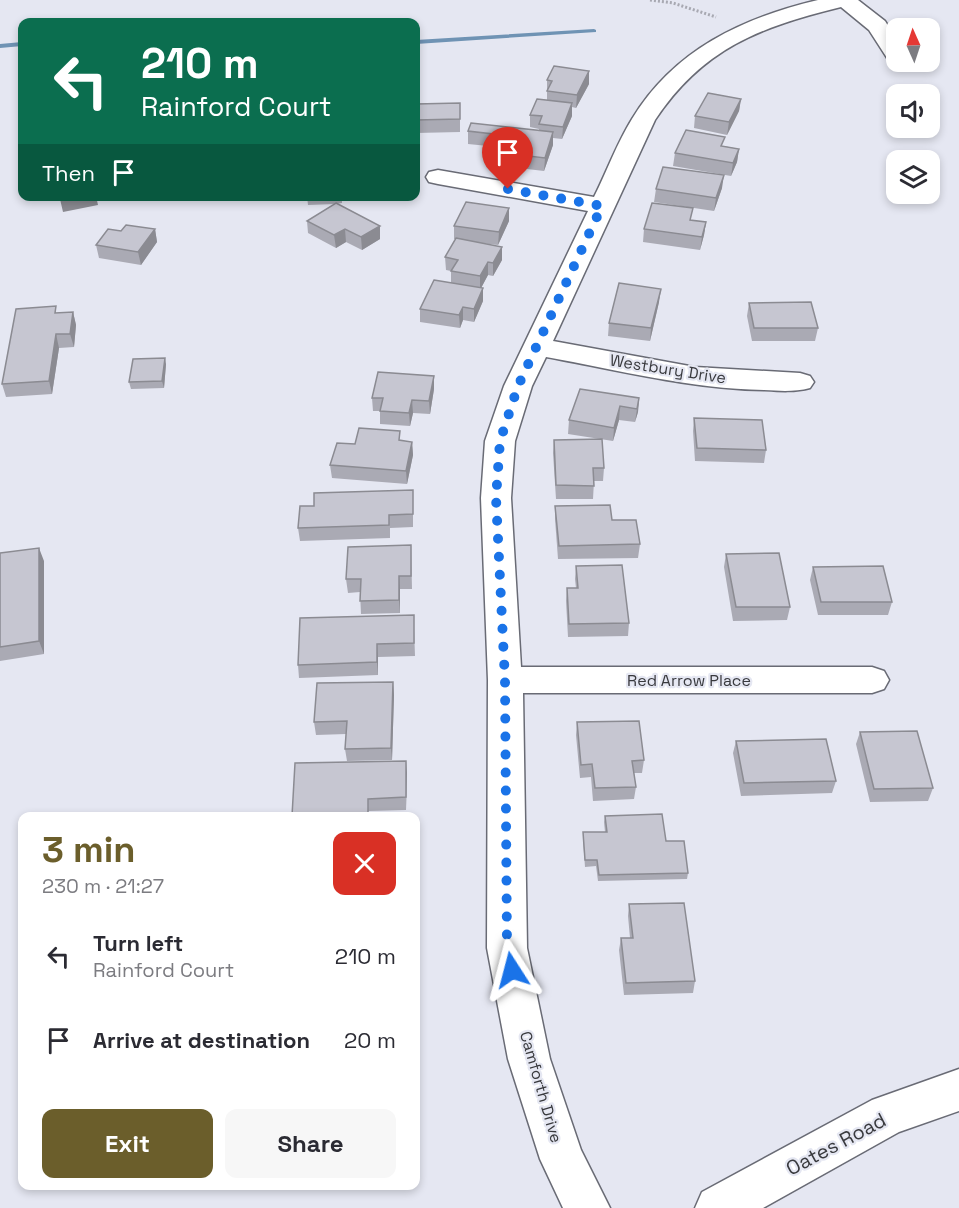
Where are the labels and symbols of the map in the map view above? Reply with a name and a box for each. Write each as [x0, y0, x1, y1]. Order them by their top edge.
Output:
north arrow [886, 18, 940, 72]
pin [482, 127, 533, 189]
street label: Westbury Drive [608, 349, 728, 389]
street label: Red Arrow Place [627, 670, 751, 691]
position arrow [480, 938, 544, 1002]
street label: Camforth Drive [515, 1029, 567, 1145]
street label: Oates Road [781, 1107, 891, 1181]

